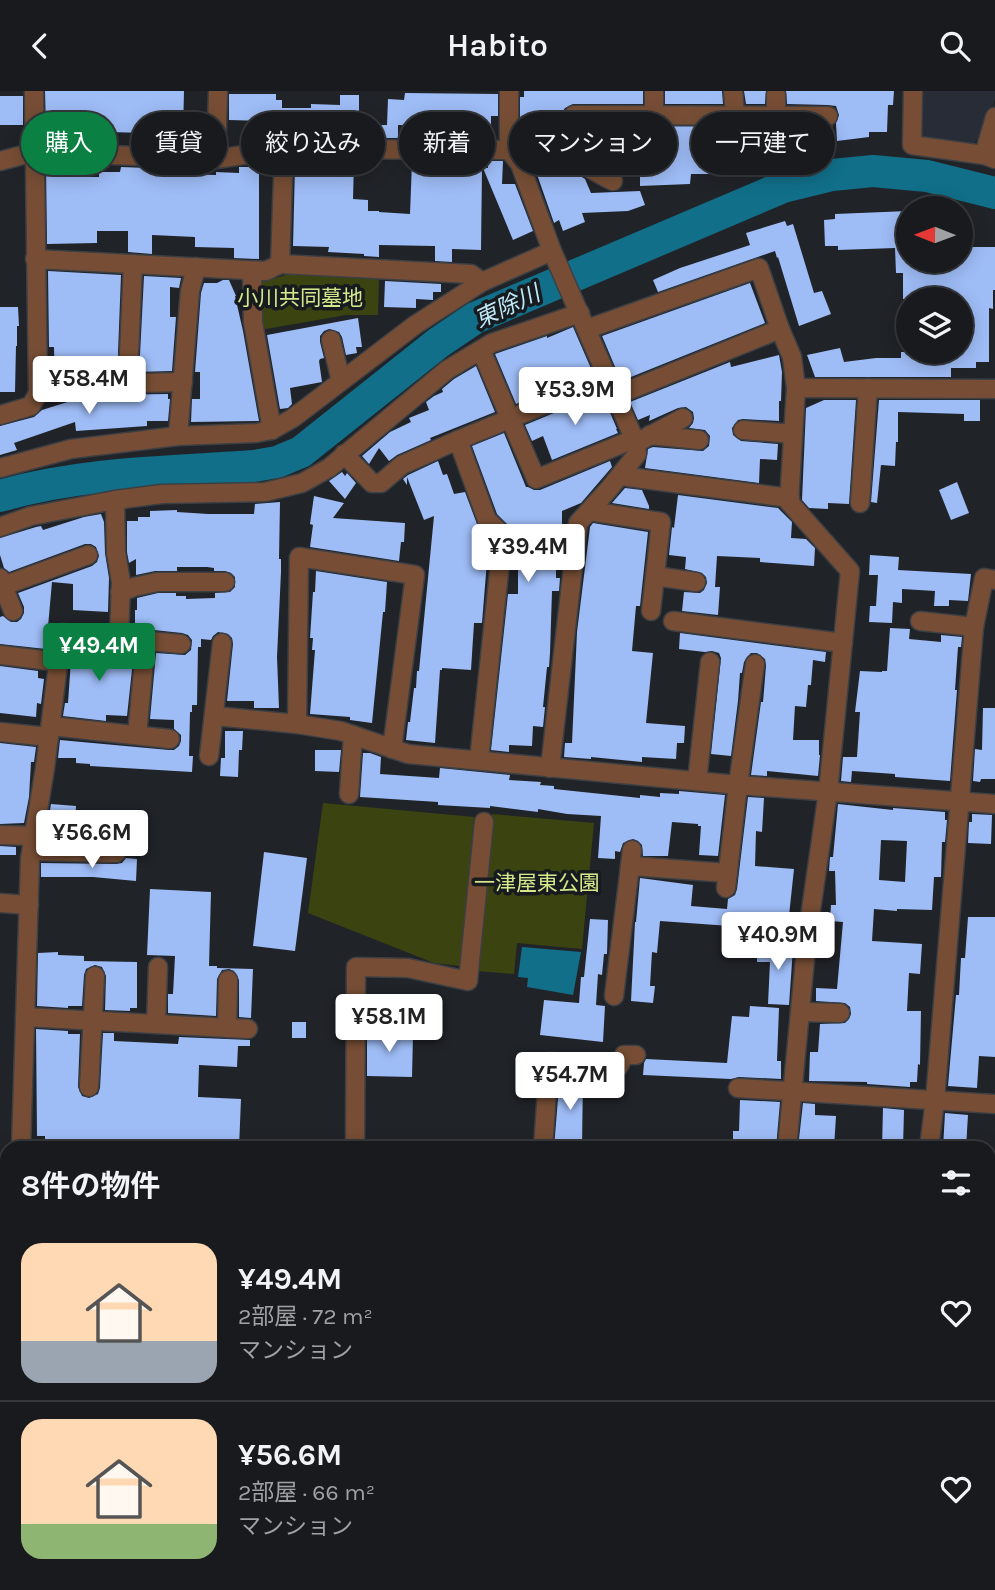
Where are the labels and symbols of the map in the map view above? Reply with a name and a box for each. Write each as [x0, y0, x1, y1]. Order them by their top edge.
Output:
north arrow [896, 196, 973, 273]
water label: 東除川 [470, 278, 547, 333]
park label: 小川共同墓地 [237, 286, 363, 310]
pin: ¥58.4M [32, 357, 146, 416]
pin: ¥53.9M [518, 367, 632, 427]
pin: ¥39.4M [471, 525, 585, 584]
pin: ¥49.4M [42, 623, 156, 683]
pin: ¥56.6M [35, 811, 149, 870]
park label: 一津屋東公園 [474, 871, 600, 895]
pin: ¥40.9M [721, 913, 835, 972]
pin: ¥58.1M [332, 995, 446, 1054]
pin: ¥54.7M [513, 1053, 627, 1112]

